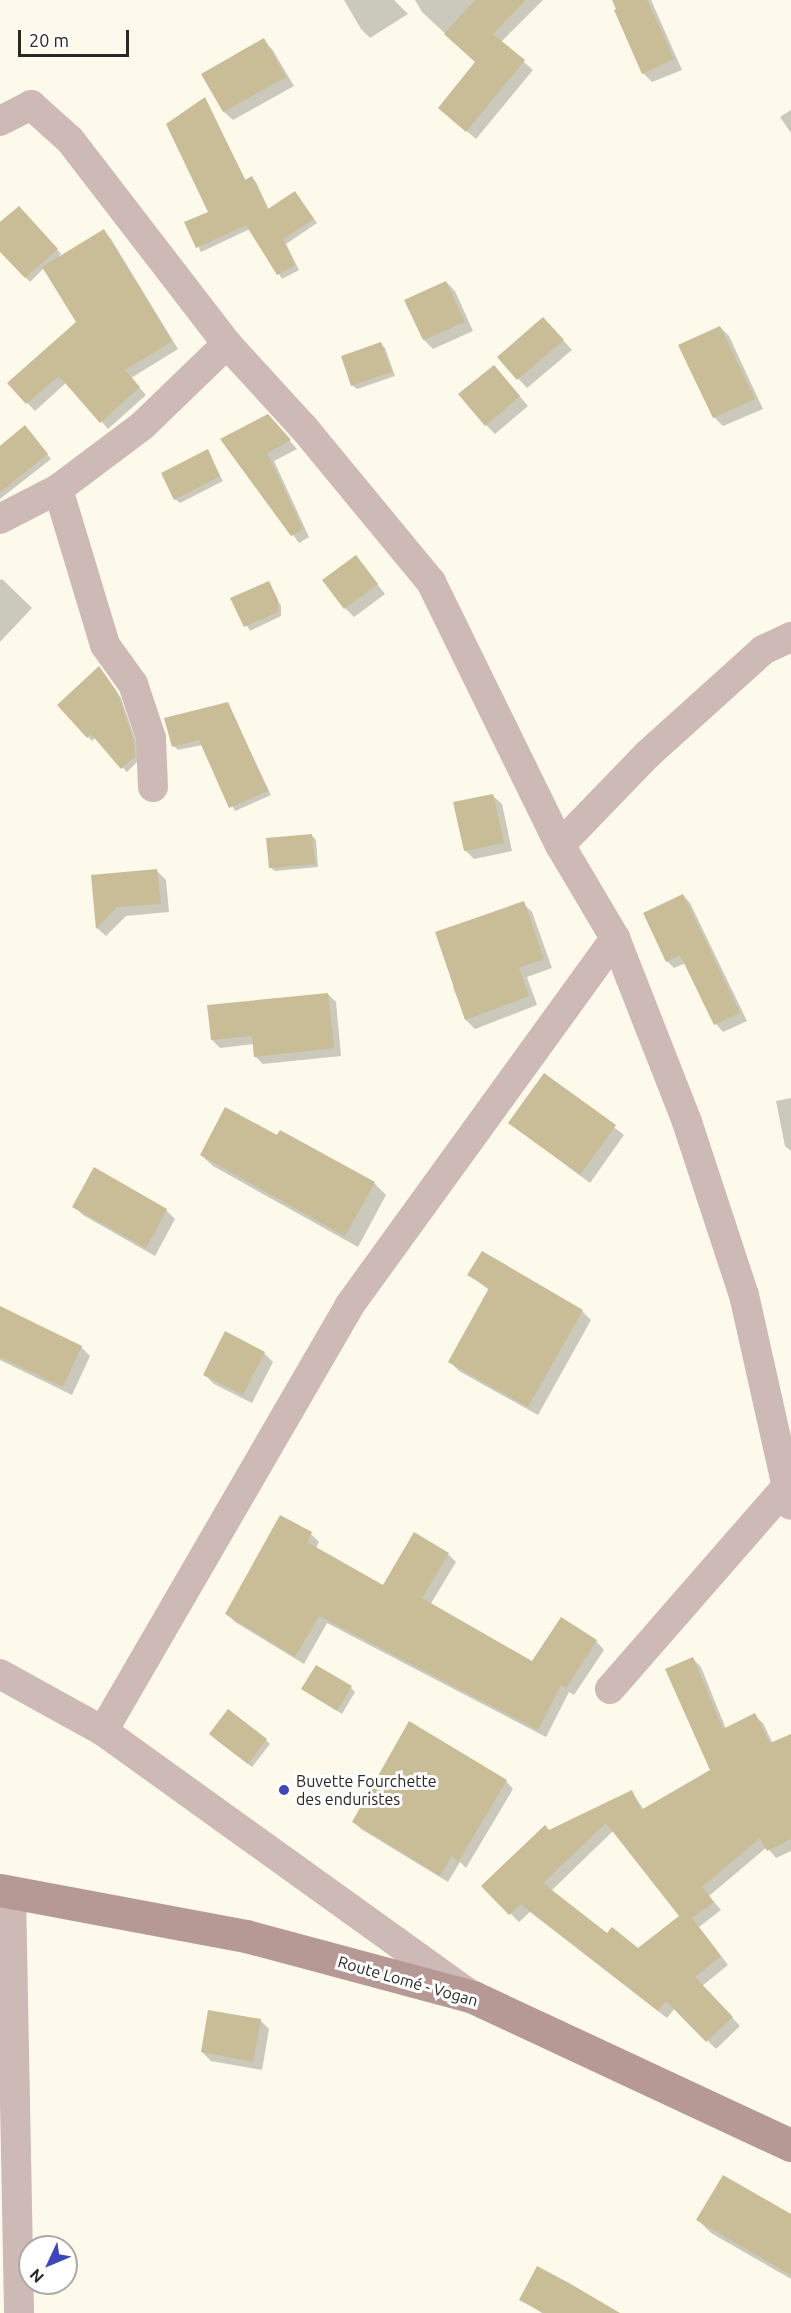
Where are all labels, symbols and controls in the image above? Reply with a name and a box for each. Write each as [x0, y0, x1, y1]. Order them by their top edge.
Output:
scale bar [21, 18, 132, 56]
text: 20 m [29, 30, 69, 50]
place label: Buvette Fourchette des enduristes [296, 1771, 437, 1809]
marker: Buvette Fourchette des enduristes [277, 1783, 291, 1797]
street label: Route Lomé - Vogan [336, 1952, 480, 2010]
north arrow [18, 2235, 78, 2295]
text: N [26, 2266, 47, 2287]

